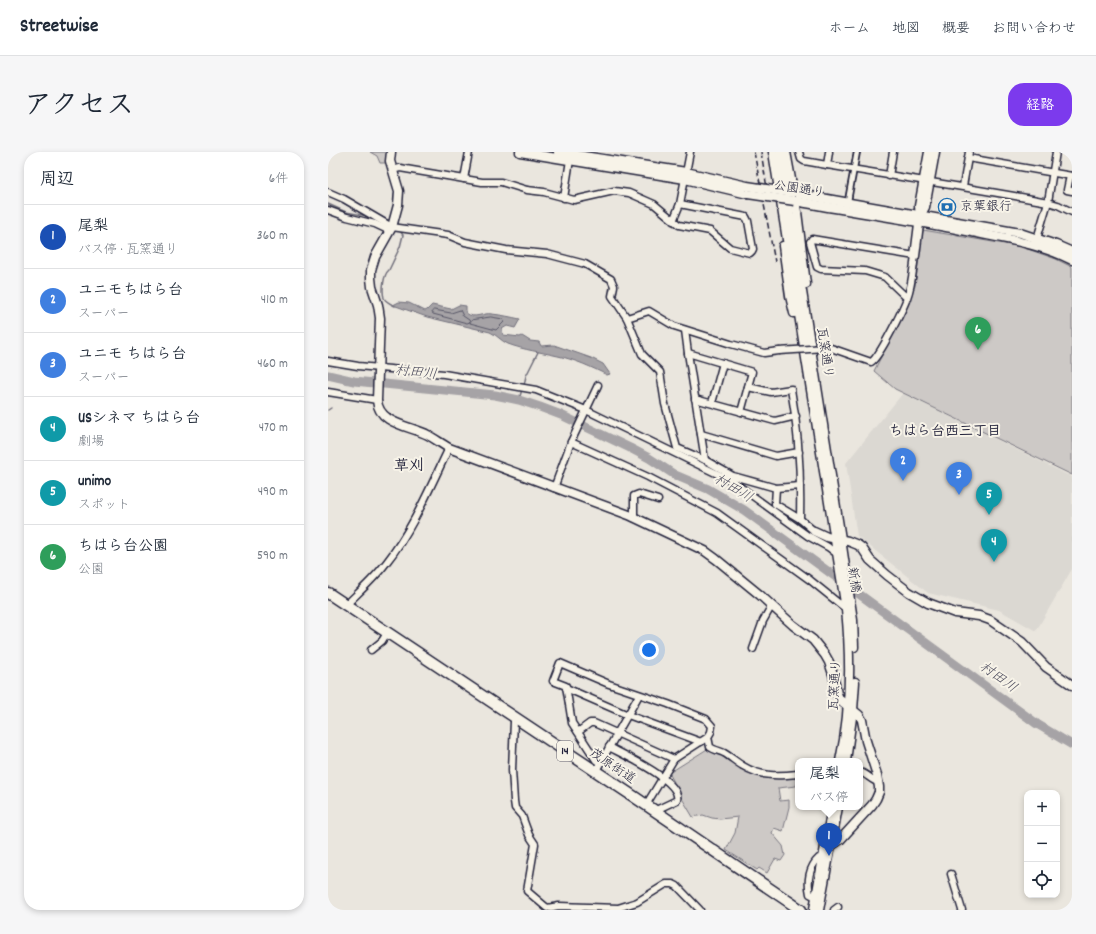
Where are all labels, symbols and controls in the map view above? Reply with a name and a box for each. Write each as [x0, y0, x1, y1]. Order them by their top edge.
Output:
text: Streetwise [20, 14, 98, 41]
text: ホーム [829, 19, 870, 39]
text: 地図 [892, 19, 920, 39]
text: 概要 [942, 19, 970, 39]
text: お問い合わせ [992, 19, 1076, 39]
button: 経路 [1008, 83, 1072, 126]
text: アクセス [24, 88, 134, 128]
text: 周辺 [40, 169, 74, 193]
text: 6件 [269, 170, 288, 189]
street label: 公園通り [772, 177, 826, 203]
bank icon: 京葉銀行 [937, 197, 957, 217]
place label: 京葉銀行 [960, 198, 1012, 217]
text: 尾梨 [78, 216, 108, 238]
text: 1 [52, 227, 54, 246]
text: 360 m [257, 227, 288, 246]
text: バス停 · 瓦窯通り [78, 241, 178, 260]
text: ユニモちはら台 [78, 280, 183, 302]
text: 2 [50, 291, 56, 310]
text: 410 m [261, 291, 288, 310]
text: スーパー [78, 305, 129, 324]
pin: 6 [965, 317, 991, 350]
street label: 瓦窯通り [811, 326, 837, 380]
text: ユニモ ちはら台 [78, 344, 186, 366]
text: 3 [50, 355, 56, 374]
text: 460 m [257, 355, 288, 374]
water label: 村田川 [394, 361, 438, 385]
text: スーパー [78, 369, 129, 388]
text: USシネマ ちはら台 [78, 408, 200, 430]
text: 4 [50, 419, 56, 438]
text: 470 m [259, 419, 288, 438]
district label: ちはら台西三丁目 [889, 422, 1001, 442]
text: 劇場 [78, 433, 104, 452]
pin: 2 [890, 448, 916, 481]
district label: 草刈 [394, 456, 424, 478]
pin: 3 [946, 462, 972, 495]
water label: 村田川 [710, 470, 756, 508]
text: unimo [78, 471, 111, 493]
pin: 5 [976, 482, 1002, 515]
text: 5 [50, 483, 56, 502]
text: 490 m [258, 483, 288, 502]
text: スポット [78, 496, 130, 515]
pin: 4 [981, 529, 1007, 562]
text: ちはら台公園 [78, 536, 168, 558]
text: 6 [50, 547, 56, 566]
text: 590 m [257, 547, 288, 566]
text: 公園 [78, 561, 104, 580]
street label: 新橋 [842, 566, 864, 594]
your location [639, 640, 659, 660]
water label: 村田川 [975, 658, 1021, 698]
street label: 瓦窯通り [825, 659, 847, 711]
road number: 14 [557, 741, 573, 761]
street label: 茂原街道 [585, 745, 639, 789]
popup [795, 758, 863, 810]
text: 尾梨 [809, 764, 840, 786]
text: バス停 [809, 789, 849, 808]
map controls [1024, 790, 1060, 898]
button: + [1024, 790, 1060, 826]
pin: 1 [816, 823, 842, 856]
button: − [1024, 826, 1060, 862]
button: locate [1024, 862, 1060, 898]

